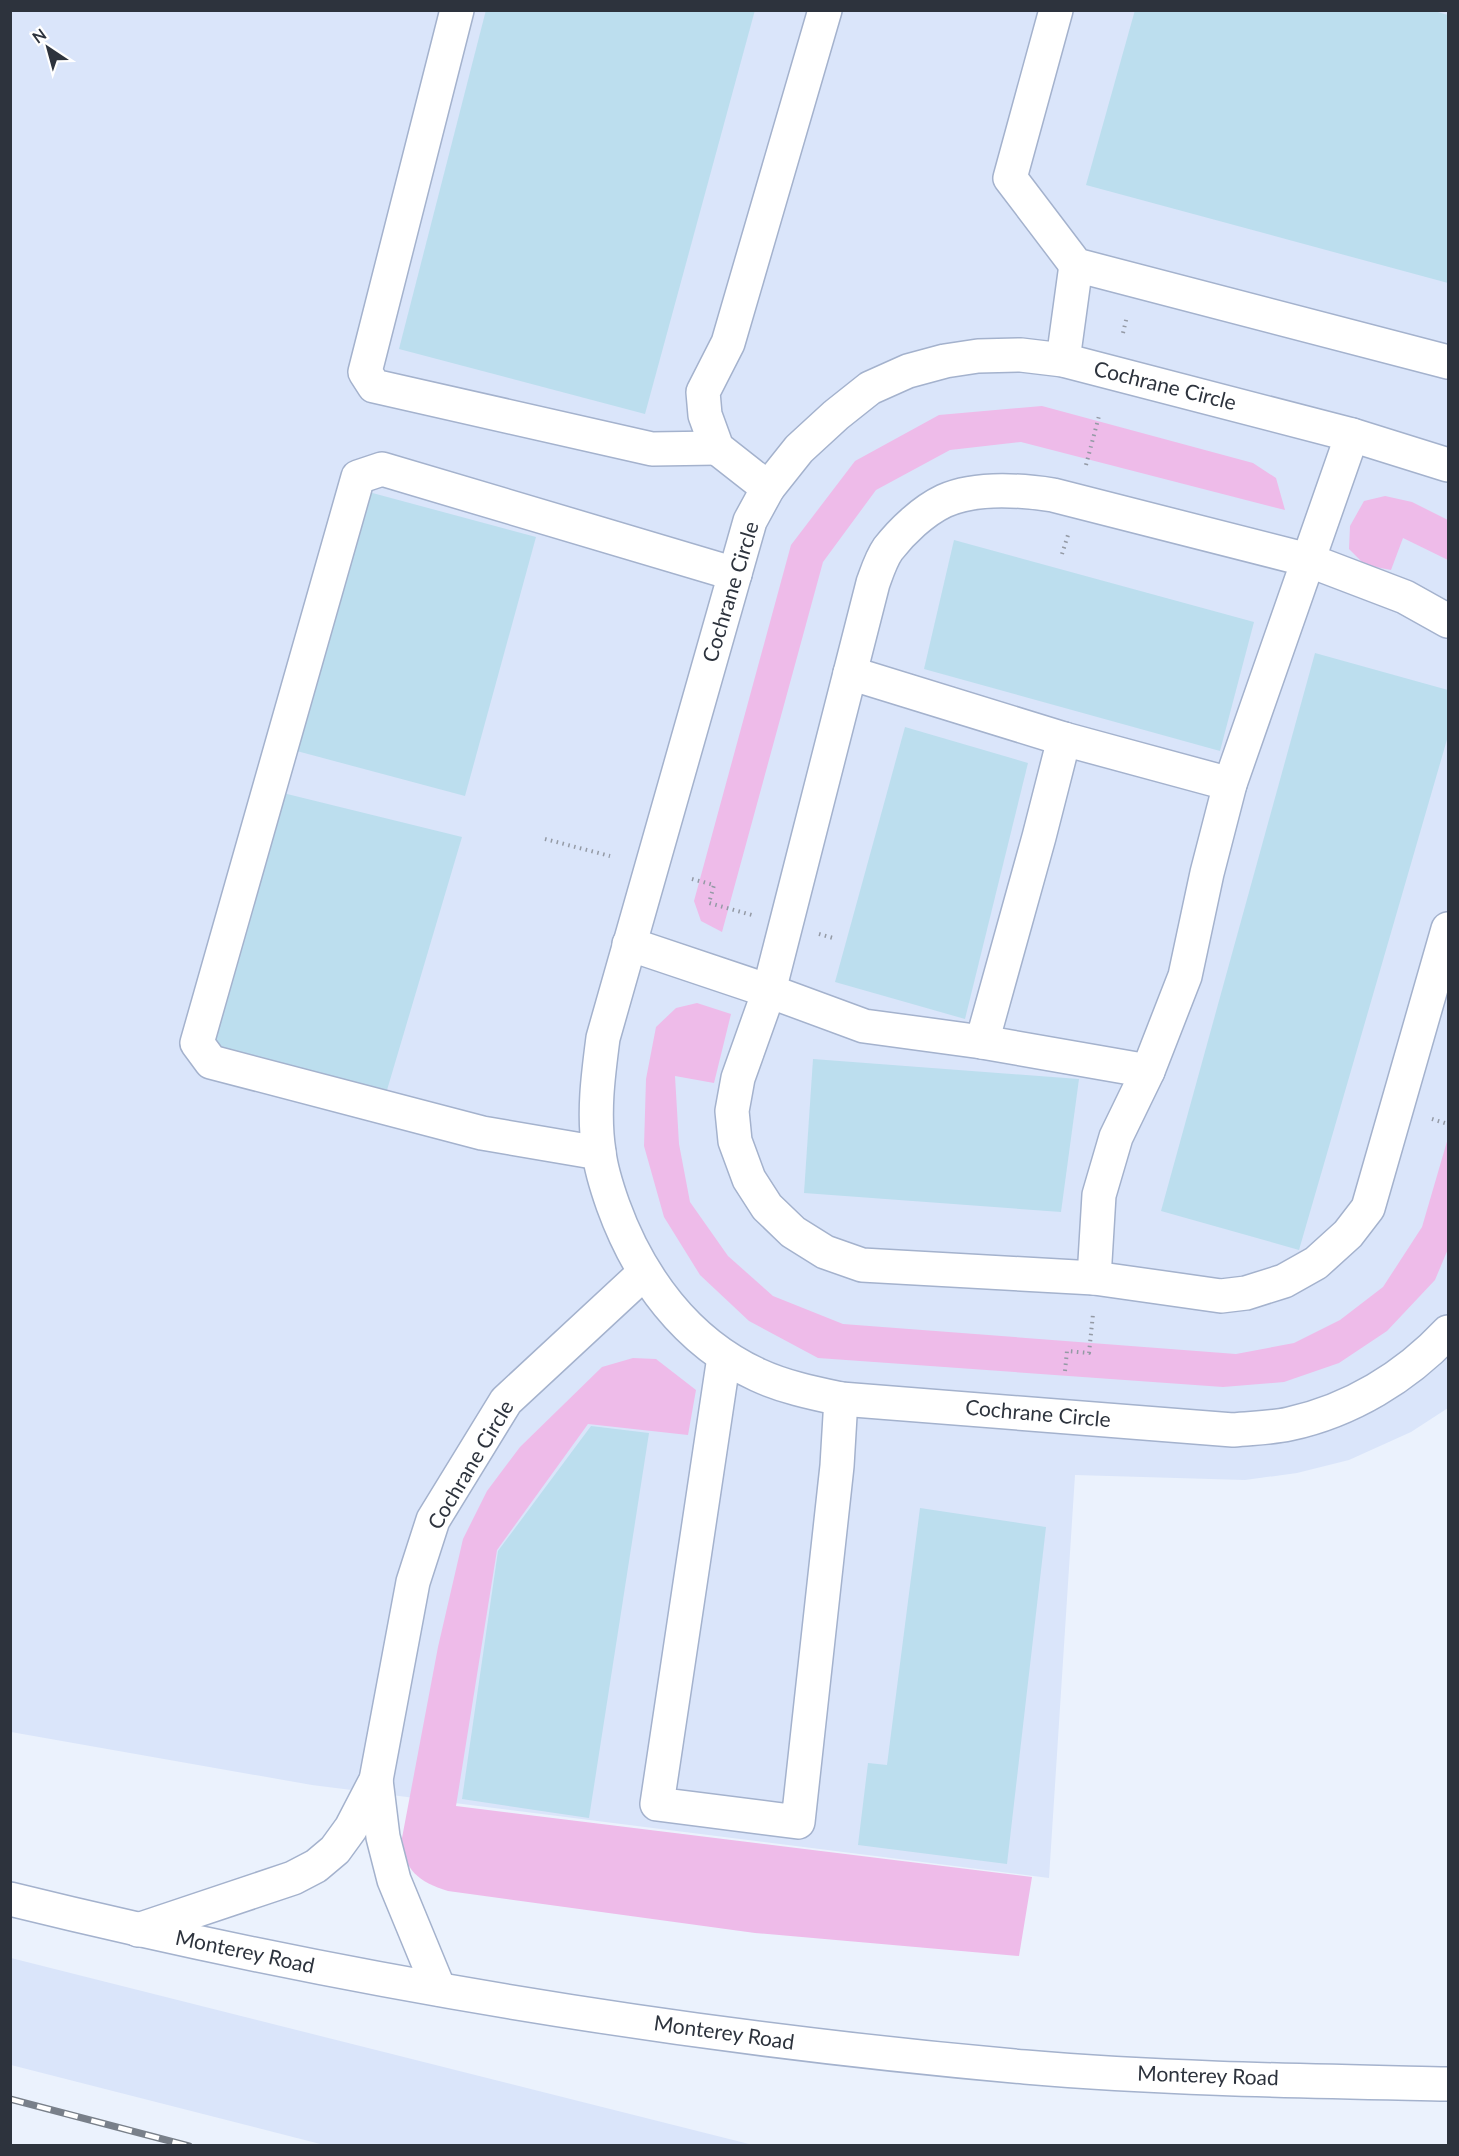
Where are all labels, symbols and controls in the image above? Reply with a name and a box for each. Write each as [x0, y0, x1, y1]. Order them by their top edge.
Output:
north arrow [18, 18, 78, 78]
text: N [28, 24, 49, 47]
street label: Cochrane Circle [1092, 355, 1239, 414]
street label: Cochrane Circle [696, 518, 763, 665]
street label: Cochrane Circle [964, 1394, 1112, 1431]
street label: Cochrane Circle [421, 1395, 518, 1533]
street label: Monterey Road [174, 1924, 317, 1977]
street label: Monterey Road [652, 2009, 796, 2054]
street label: Monterey Road [1137, 2060, 1279, 2089]

